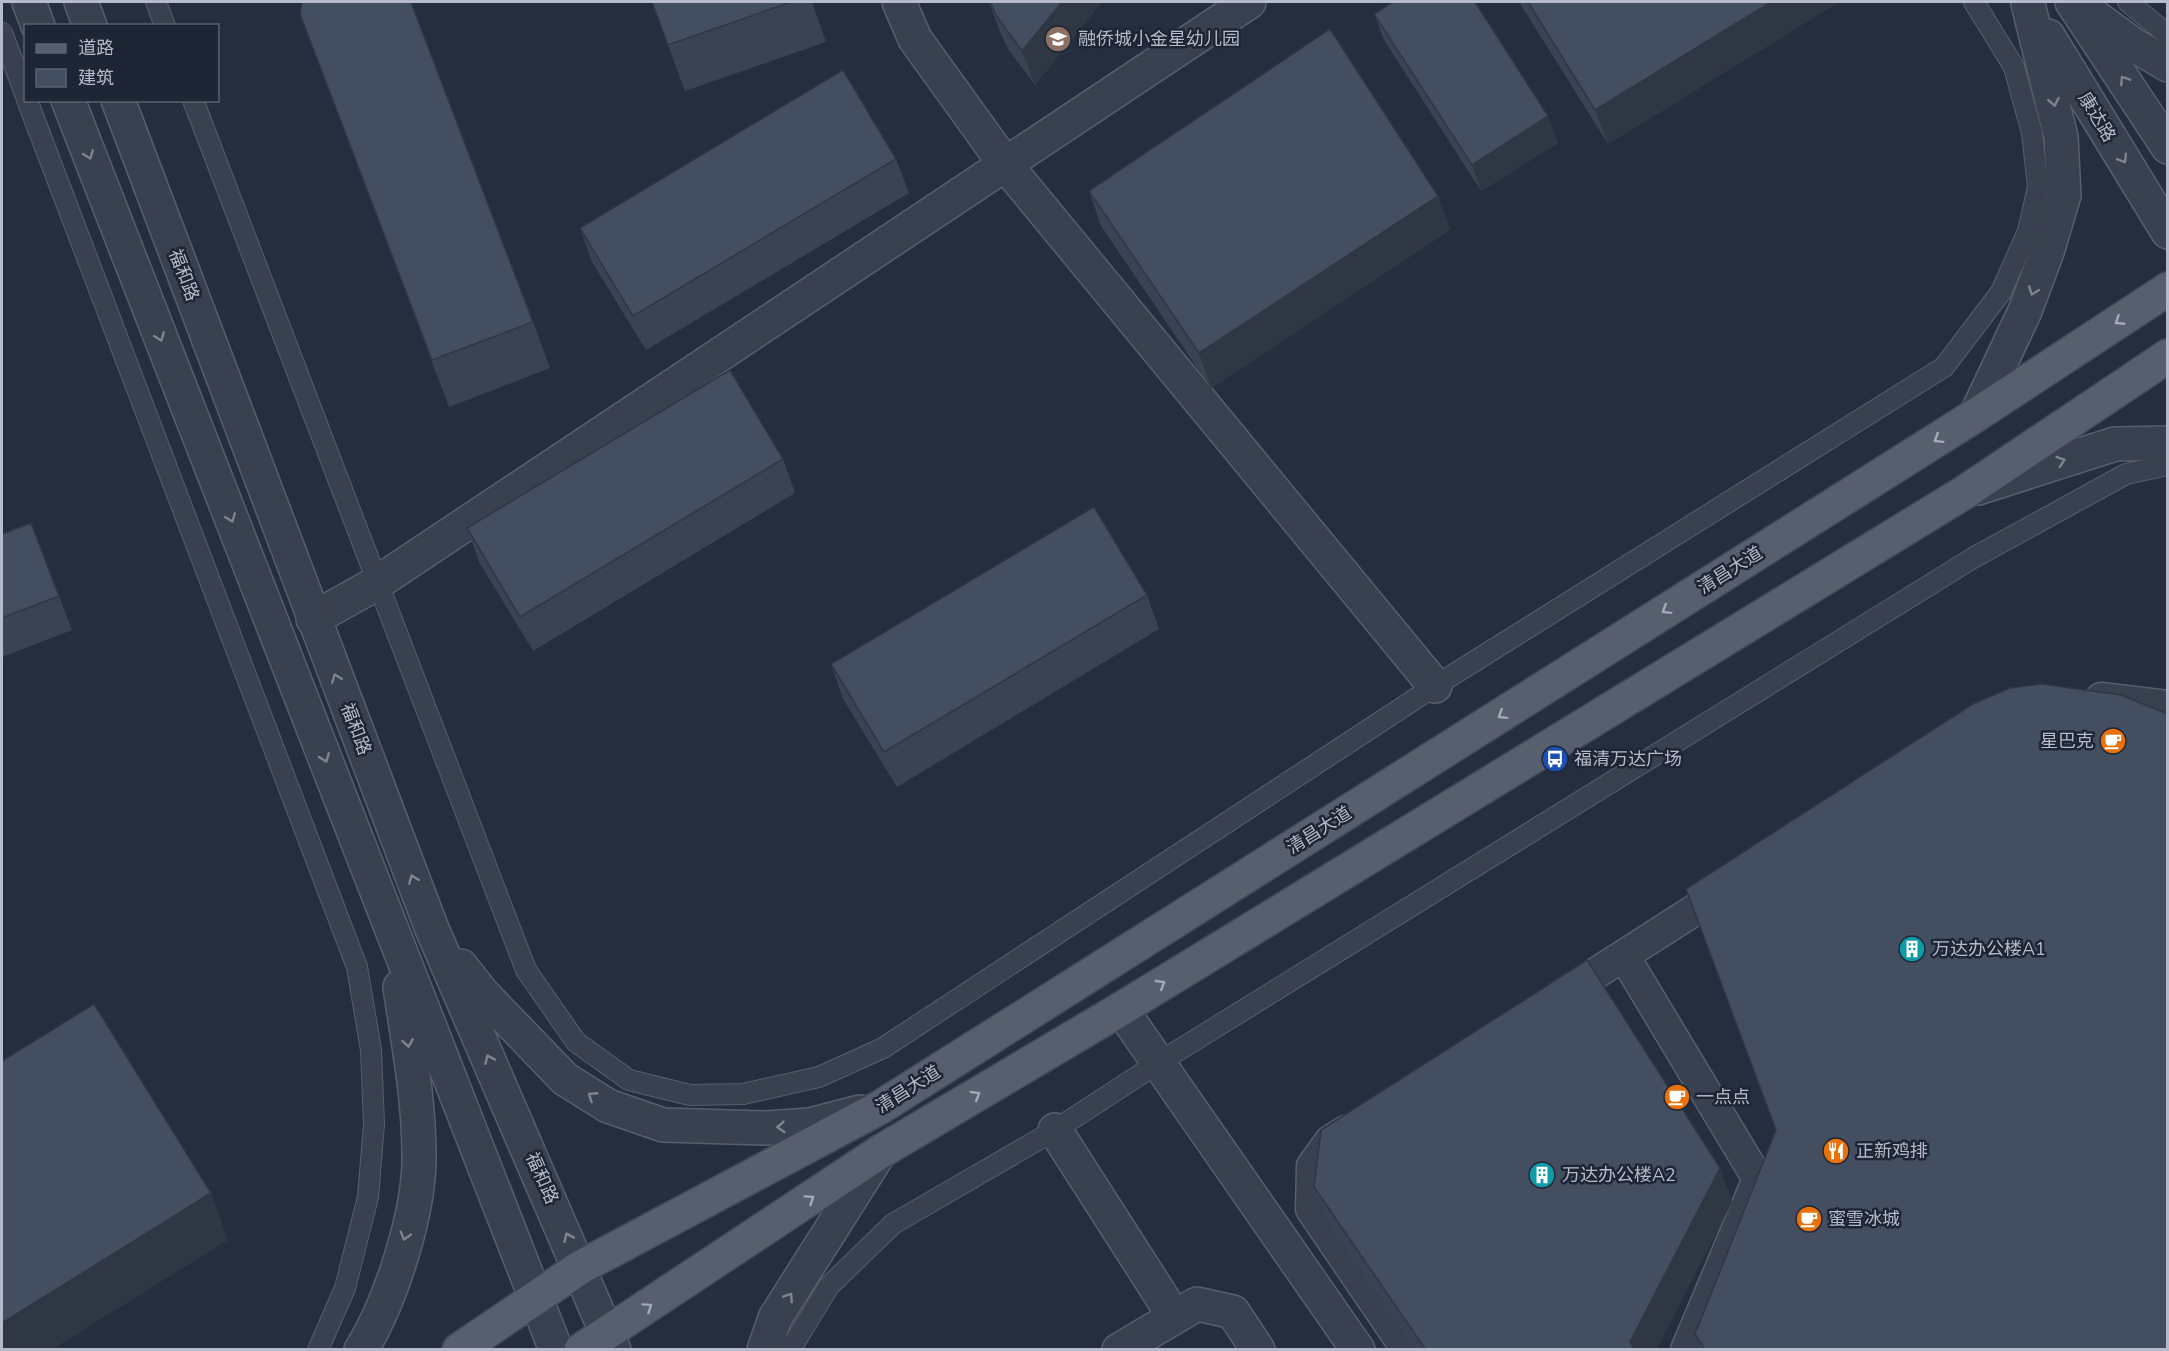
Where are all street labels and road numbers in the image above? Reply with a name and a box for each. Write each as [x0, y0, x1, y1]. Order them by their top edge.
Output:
street label: 康达路 [2073, 88, 2121, 146]
street label: 福和路 [163, 245, 205, 305]
street label: 清昌大道 [1693, 541, 1767, 599]
street label: 福和路 [335, 699, 377, 759]
street label: 清昌大道 [1282, 801, 1356, 859]
street label: 清昌大道 [871, 1060, 945, 1118]
street label: 福和路 [520, 1148, 564, 1208]

